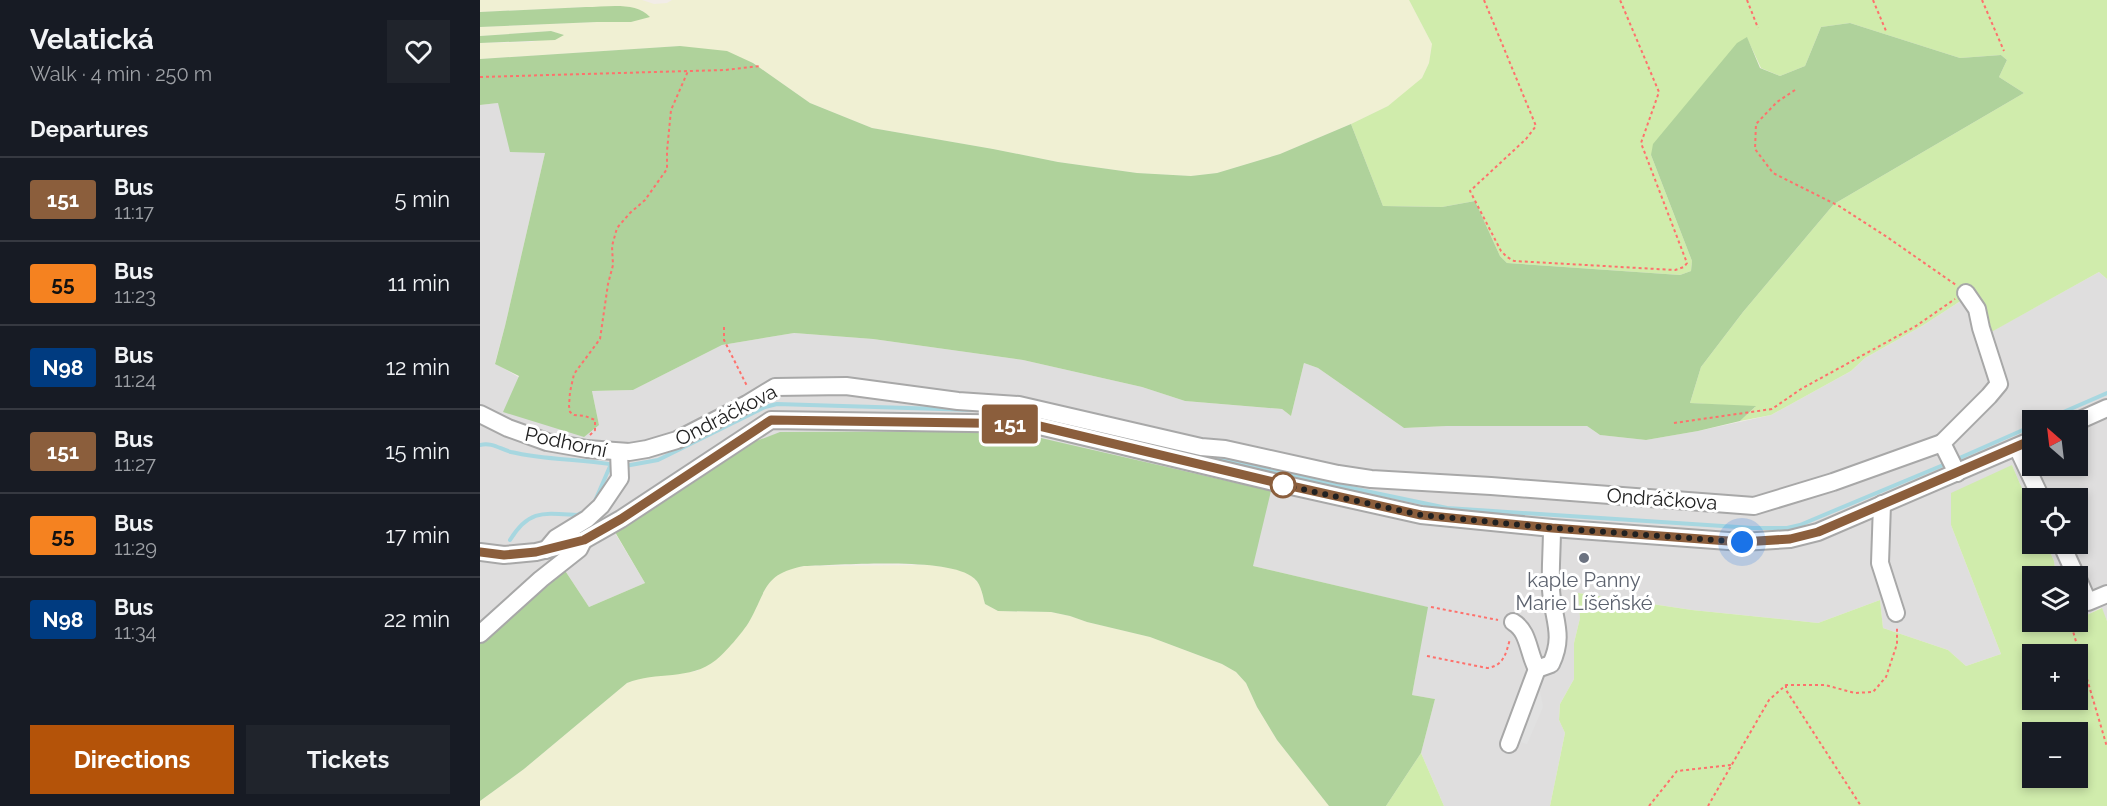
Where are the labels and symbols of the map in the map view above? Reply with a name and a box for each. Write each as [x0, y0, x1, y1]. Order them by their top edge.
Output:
street label: Ondráčkova [671, 379, 781, 451]
line badge: 151 [976, 404, 1044, 444]
north arrow [2022, 410, 2088, 476]
street label: Podhorní [523, 422, 610, 463]
unlabelled marker [1270, 472, 1296, 498]
street label: Ondráčkova [1606, 483, 1718, 515]
your location [1727, 527, 1757, 557]
marker: kaple Panny Marie Líšeňské [1577, 551, 1591, 565]
place label: kaple Panny Marie Líšeňské [1515, 568, 1653, 615]

